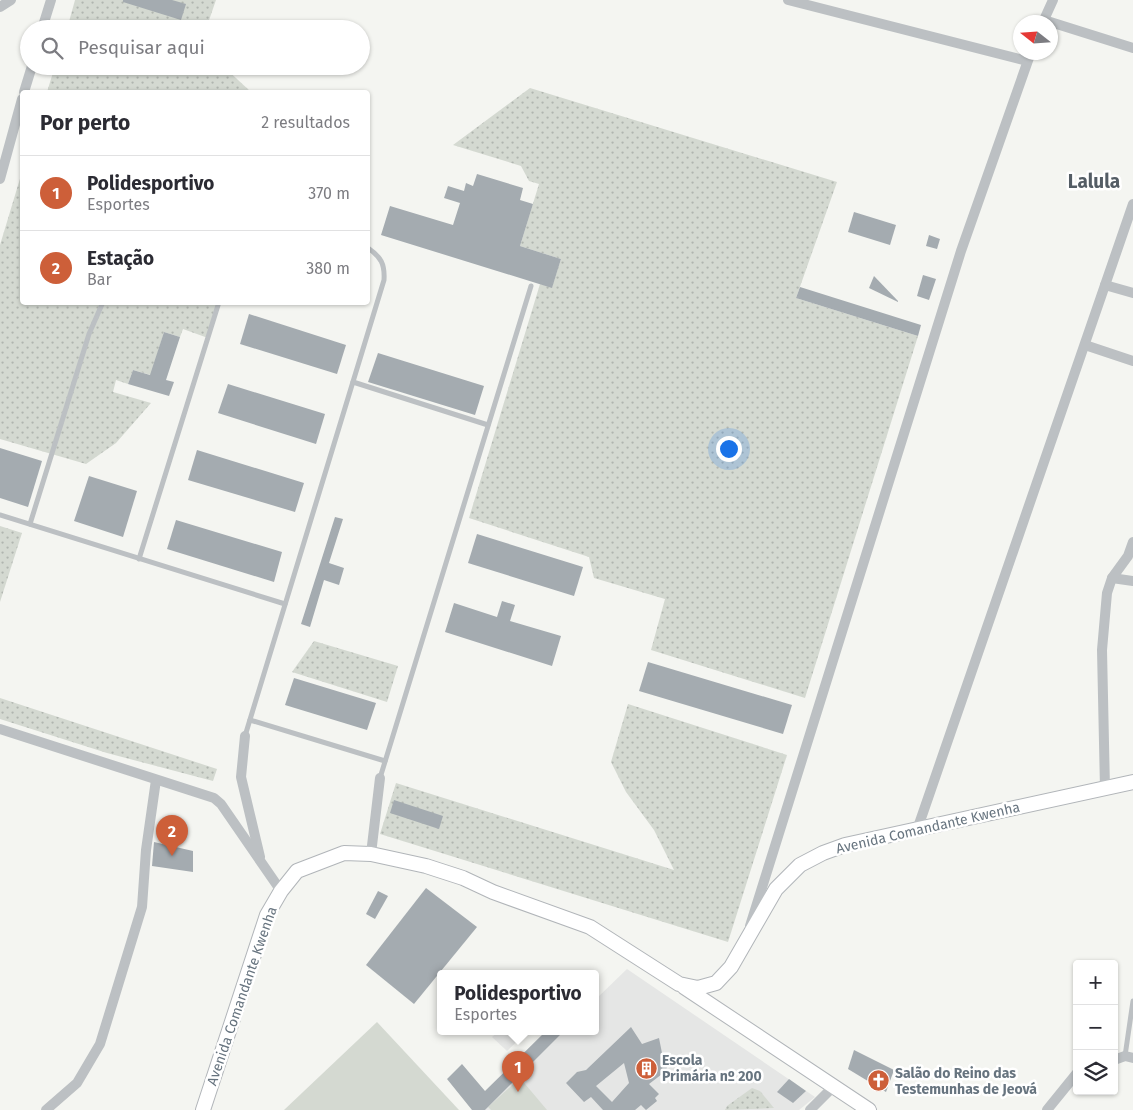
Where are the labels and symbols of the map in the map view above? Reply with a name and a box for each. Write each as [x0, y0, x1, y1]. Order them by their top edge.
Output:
north arrow [1013, 15, 1058, 60]
district label: Lalula [1068, 170, 1120, 193]
your location [716, 436, 742, 462]
street label: Avenida Comandante Kwenha [834, 799, 1022, 857]
pin: 2 [156, 815, 188, 856]
street label: Avenida Comandante Kwenha [203, 904, 281, 1088]
pin: 1 [502, 1051, 534, 1092]
place label: Escola Primária nº 200 [662, 1052, 762, 1085]
building icon: Escola Primária nº 200 [634, 1056, 658, 1080]
place label: Salão do Reino das Testemunhas de Jeová [895, 1065, 1037, 1098]
church icon: Salão do Reino das Testemunhas de Jeová [867, 1069, 891, 1093]

